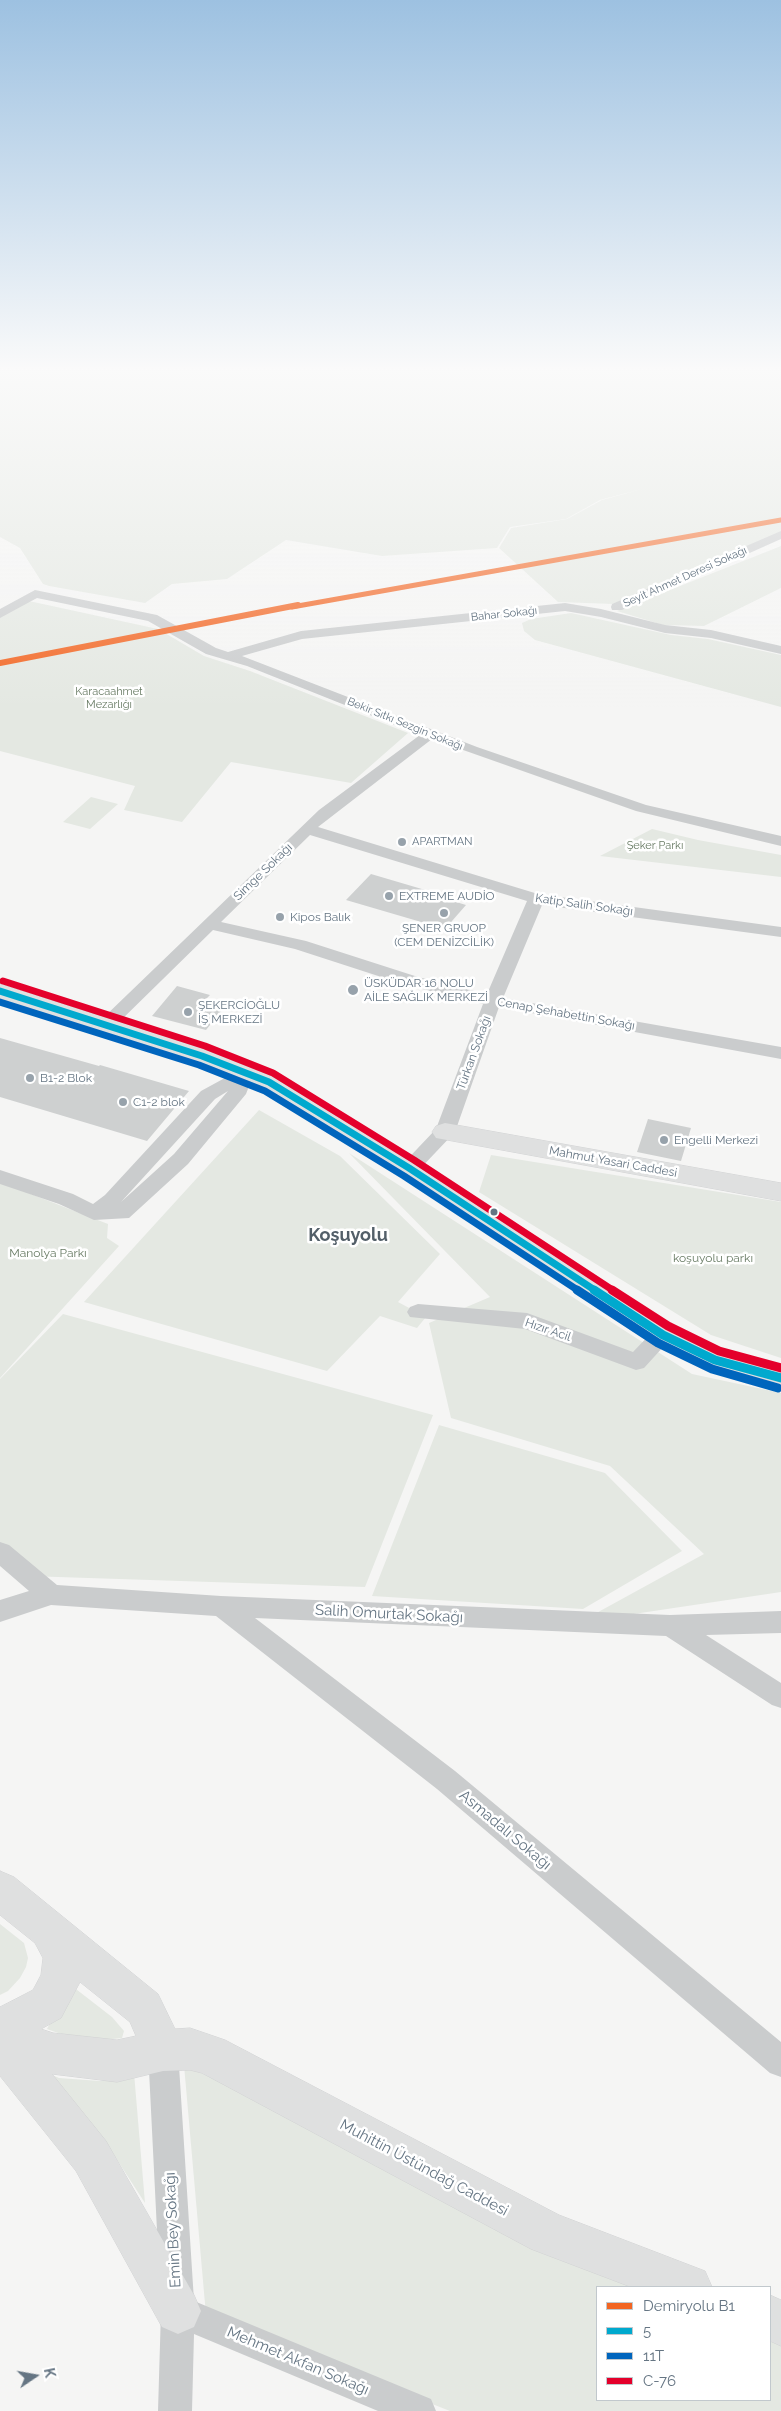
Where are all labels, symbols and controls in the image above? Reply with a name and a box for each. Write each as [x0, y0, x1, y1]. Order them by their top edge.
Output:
street label: Seyit Ahmet Deresi Sokağı [621, 544, 749, 610]
street label: Bahar Sokağı [470, 604, 538, 624]
park label: Karacaahmet Mezarlığı [75, 685, 143, 711]
street label: Bekir Sıtkı Sezgin Sokağı [345, 695, 465, 753]
place label: APARTMAN [412, 835, 473, 849]
marker: APARTMAN [396, 836, 408, 848]
park label: Şeker Parkı [627, 839, 683, 853]
street label: Simge Sokağı [231, 841, 295, 903]
place label: EXTREME AUDİO [399, 889, 495, 903]
marker: EXTREME AUDİO [383, 890, 395, 902]
street label: Katip Salih Sokağı [534, 891, 634, 919]
marker: ŞENER GRUOP (CEM DENİZCİLİK) [438, 907, 450, 919]
place label: Kipos Balık [290, 910, 351, 924]
marker: Kipos Balık [274, 911, 286, 923]
place label: ŞENER GRUOP (CEM DENİZCİLİK) [394, 921, 494, 949]
place label: ÜSKÜDAR 16 NOLU AİLE SAĞLIK MERKEZİ [364, 976, 488, 1004]
marker: ÜSKÜDAR 16 NOLU AİLE SAĞLIK MERKEZİ [346, 983, 360, 997]
street label: Cenap Şehabettin Sokağı [496, 995, 636, 1033]
place label: ŞEKERCİOĞLU İŞ MERKEZİ [198, 998, 280, 1026]
marker: ŞEKERCİOĞLU İŞ MERKEZİ [182, 1006, 194, 1018]
street label: Türkan Sokağı [454, 1014, 494, 1092]
place label: B1-2 Blok [40, 1071, 92, 1085]
marker: B1-2 Blok [24, 1072, 36, 1084]
place label: C1-2 blok [133, 1095, 185, 1109]
marker: C1-2 blok [117, 1096, 129, 1108]
place label: Engelli Merkezi [674, 1133, 758, 1147]
marker: Engelli Merkezi [658, 1134, 670, 1146]
street label: Mahmut Yasari Caddesi [548, 1144, 678, 1180]
unlabelled marker [489, 1207, 499, 1217]
district label: Koşuyolu [308, 1225, 388, 1247]
park label: Manolya Parkı [9, 1246, 87, 1260]
park label: koşuyolu parkı [673, 1251, 753, 1265]
street label: Hızır Acil [523, 1315, 573, 1345]
street label: Salih Omurtak Sokağı [315, 1601, 463, 1627]
street label: Asmadalı Sokağı [455, 1786, 555, 1874]
street label: Muhittin Üstündağ Caddesi [337, 2116, 511, 2220]
street label: Emin Bey Sokağı [161, 2172, 185, 2288]
legend [596, 2286, 771, 2401]
text: Demiryolu B1 [643, 2297, 735, 2315]
text: 5 [643, 2322, 651, 2340]
street label: Mehmet Akfan Sokağı [224, 2323, 372, 2399]
text: 11T [643, 2347, 664, 2365]
north arrow [10, 2351, 60, 2401]
text: K [41, 2367, 58, 2379]
text: C-76 [643, 2372, 676, 2390]

